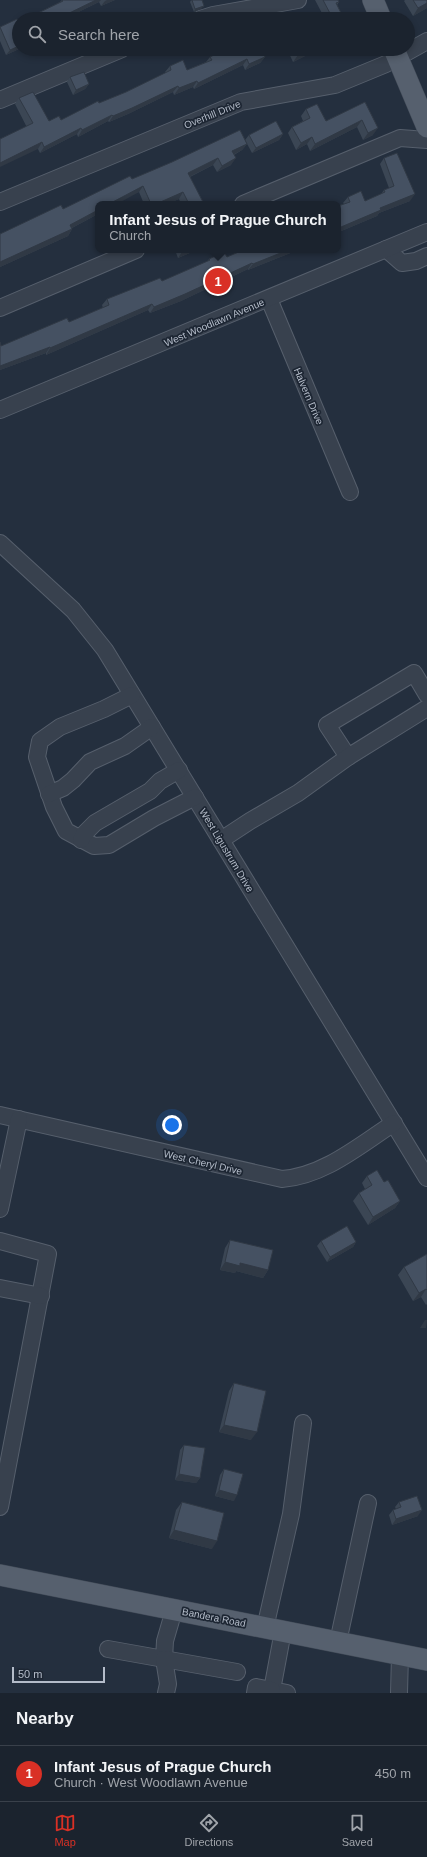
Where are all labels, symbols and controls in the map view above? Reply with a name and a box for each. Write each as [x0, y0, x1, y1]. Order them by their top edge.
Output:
search box [12, 12, 415, 56]
icon: search [26, 23, 48, 45]
text: Search here [58, 26, 140, 43]
street label: Overhill Drive [182, 98, 242, 131]
popup [95, 201, 341, 253]
text: Infant Jesus of Prague Church [109, 211, 327, 228]
text: Church [109, 228, 151, 243]
pin: 1 [205, 266, 231, 296]
street label: West Woodlawn Avenue [162, 296, 266, 349]
street label: Halvern Drive [292, 366, 326, 427]
street label: West Ligustrum Drive [197, 807, 256, 894]
your location [162, 1115, 182, 1135]
street label: West Cheryl Drive [162, 1148, 244, 1177]
street label: Bandera Road [181, 1606, 247, 1629]
scale bar [12, 1665, 105, 1684]
text: 50 m [18, 1668, 42, 1680]
text: Nearby [16, 1709, 74, 1728]
text: Infant Jesus of Prague Church [54, 1758, 272, 1775]
text: 1 [25, 1766, 33, 1781]
text: 450 m [375, 1766, 411, 1781]
text: Church · West Woodlawn Avenue [54, 1775, 248, 1790]
tab: Map [54, 1812, 76, 1848]
tab: Directions [184, 1812, 233, 1848]
tab: Saved [342, 1812, 373, 1848]

